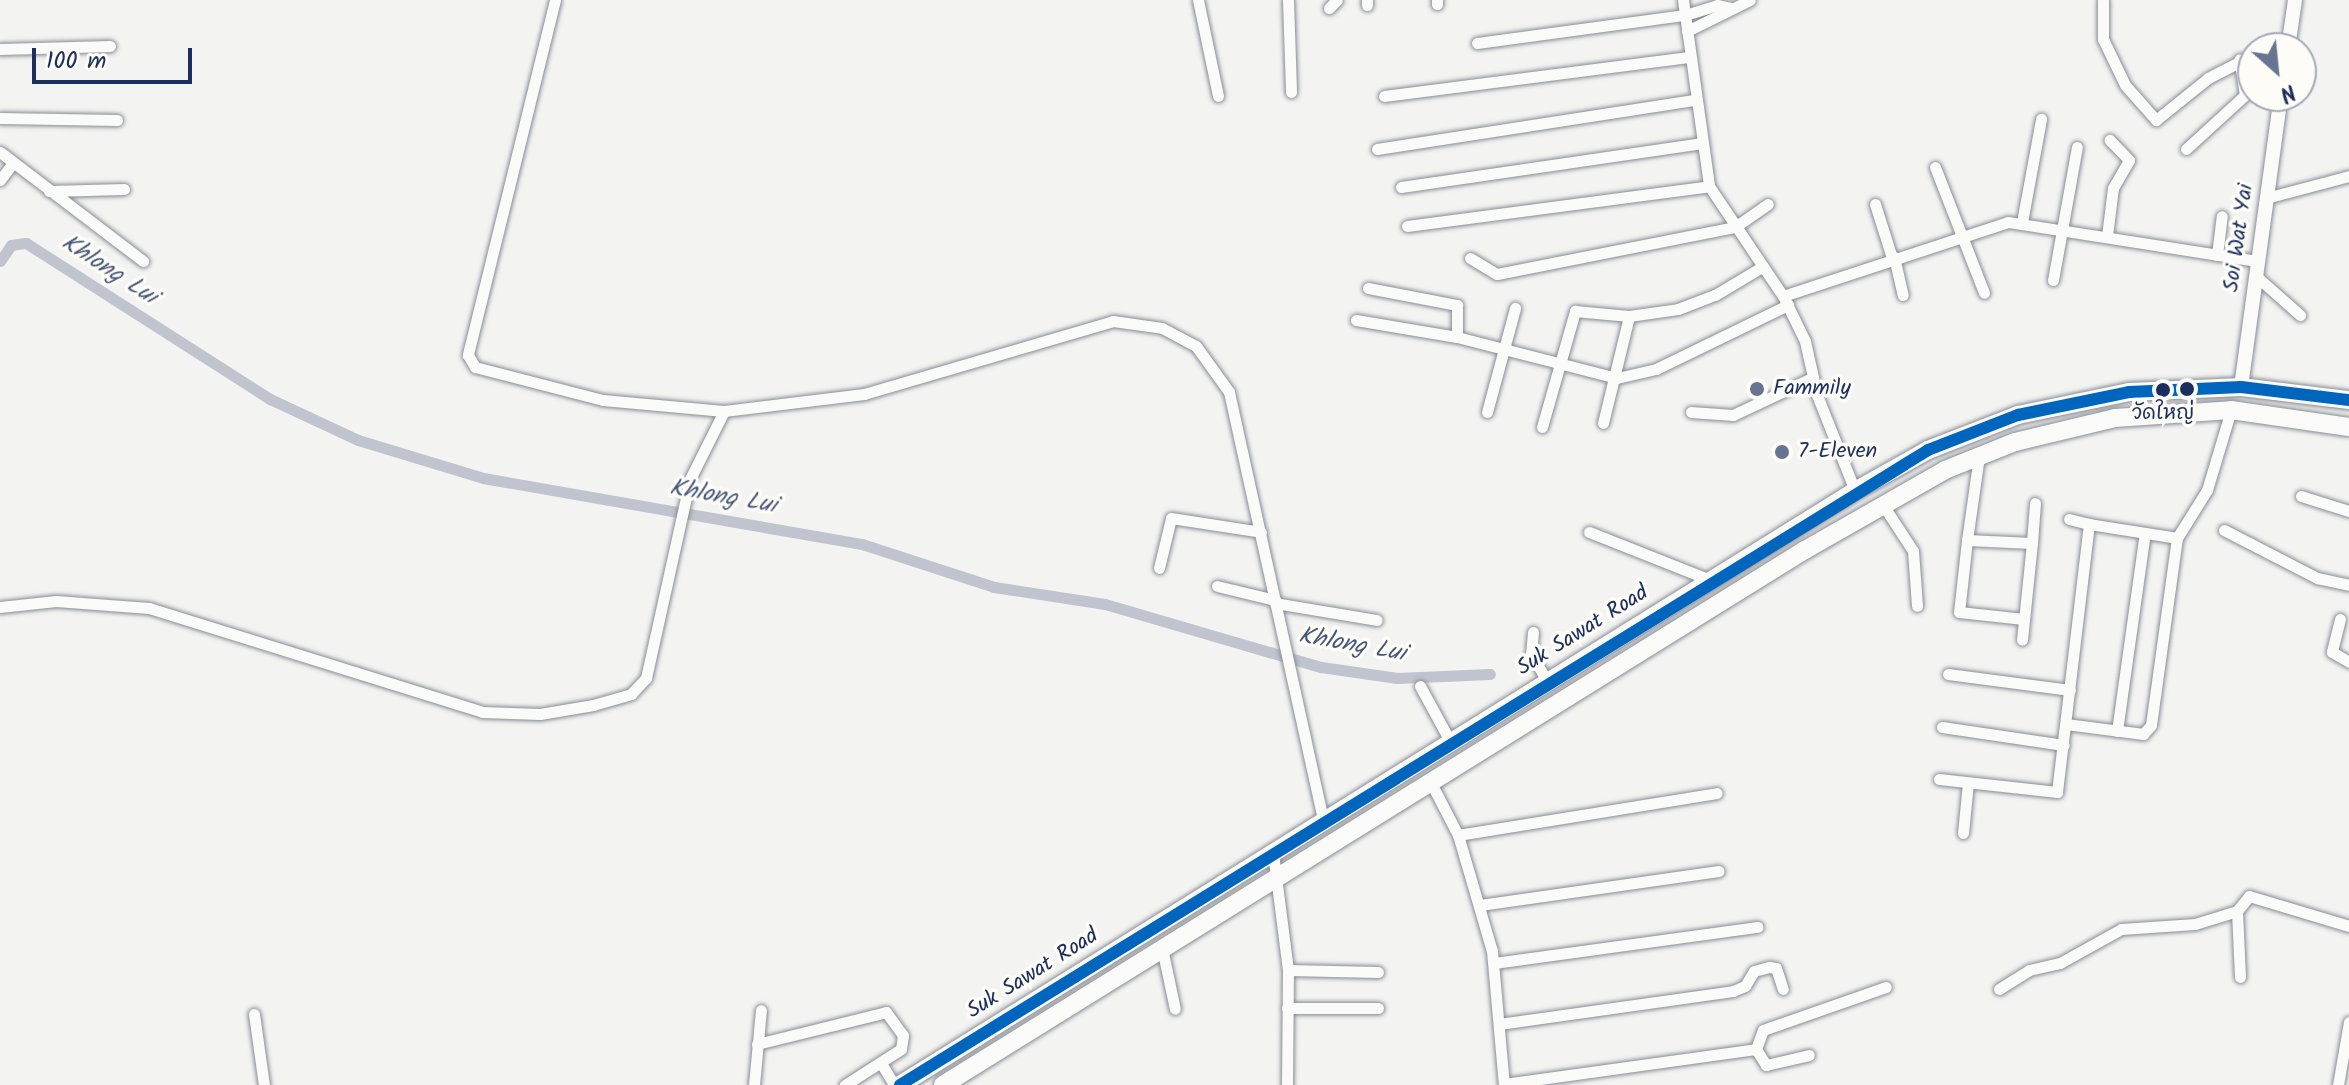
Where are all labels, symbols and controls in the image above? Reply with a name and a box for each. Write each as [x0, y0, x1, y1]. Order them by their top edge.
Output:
scale bar [36, 32, 196, 82]
north arrow [2237, 32, 2317, 112]
text: 100 m [46, 42, 106, 81]
text: N [2273, 73, 2301, 111]
street label: Soi Wat Yai [2218, 182, 2260, 294]
water label: Khlong Lui [56, 229, 162, 311]
place label: Fammily [1773, 376, 1851, 402]
marker: Fammily [1748, 380, 1766, 398]
unlabelled marker [2179, 381, 2195, 397]
marker: วัดใหญ่ [2155, 382, 2171, 398]
place label: วัดใหญ่ [2132, 402, 2194, 426]
place label: 7-Eleven [1798, 439, 1877, 465]
marker: 7-Eleven [1773, 443, 1791, 461]
water label: Khlong Lui [667, 473, 779, 521]
street label: Suk Sawat Road [1512, 580, 1654, 682]
water label: Khlong Lui [1296, 621, 1408, 669]
street label: Suk Sawat Road [962, 923, 1104, 1025]

